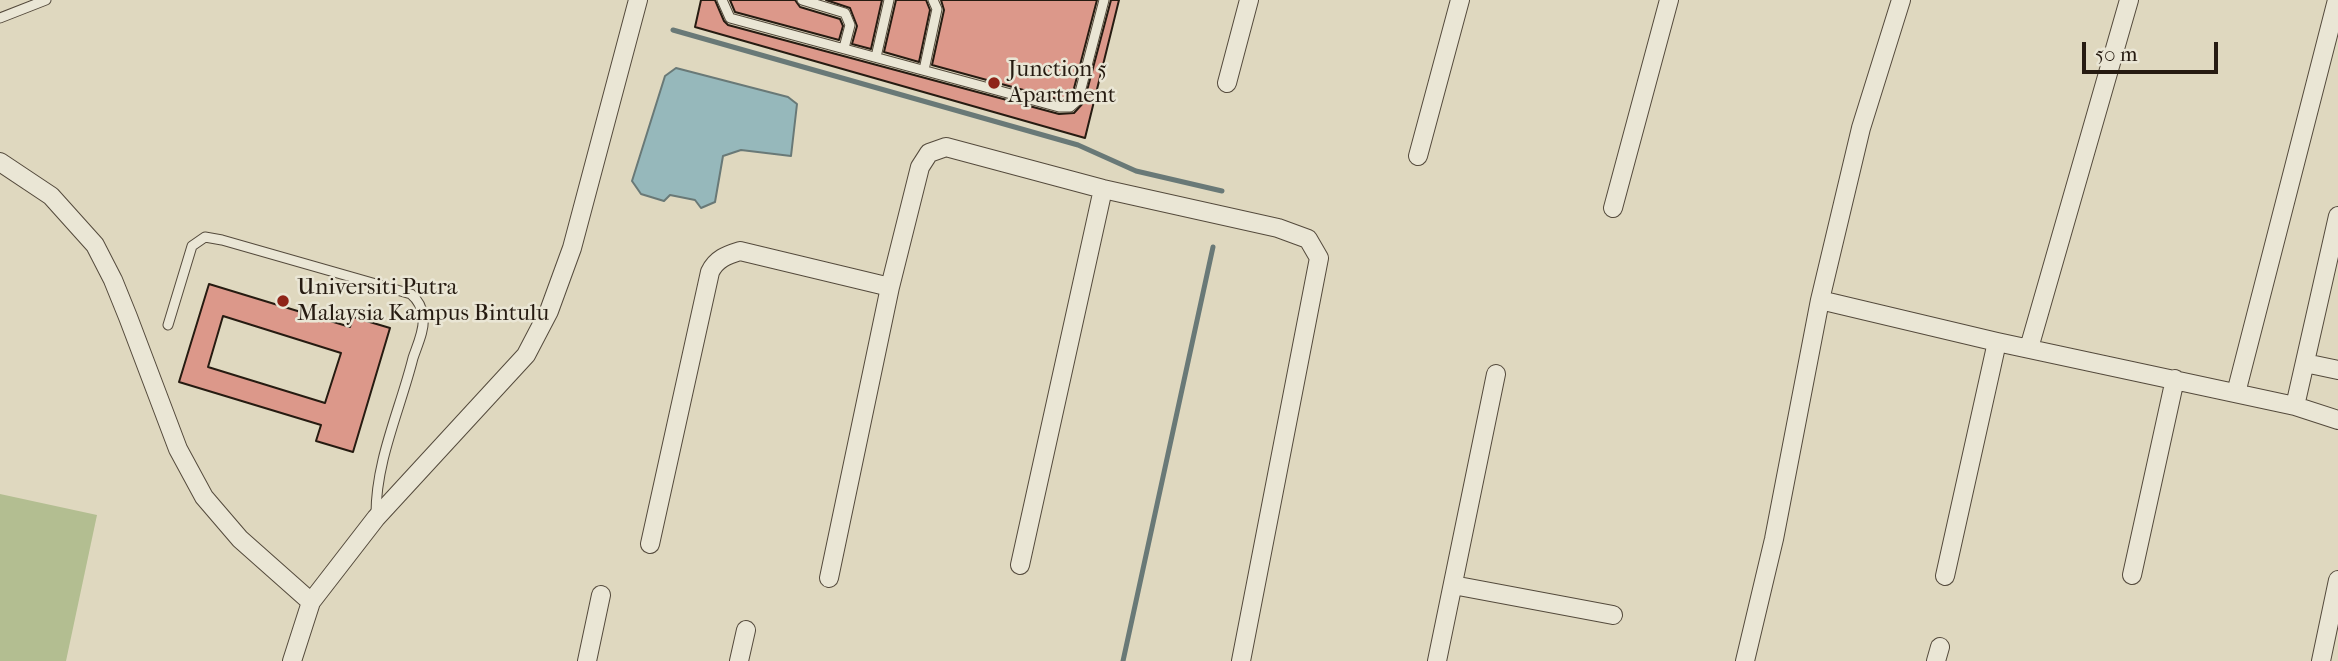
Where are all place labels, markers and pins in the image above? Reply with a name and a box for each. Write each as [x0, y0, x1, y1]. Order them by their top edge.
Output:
place label: Junction 5 Apartment [1008, 56, 1116, 110]
marker: Junction 5 Apartment [986, 75, 1002, 91]
place label: Universiti Putra Malaysia Kampus Bintulu [297, 274, 549, 328]
marker: Universiti Putra Malaysia Kampus Bintulu [275, 293, 291, 309]

